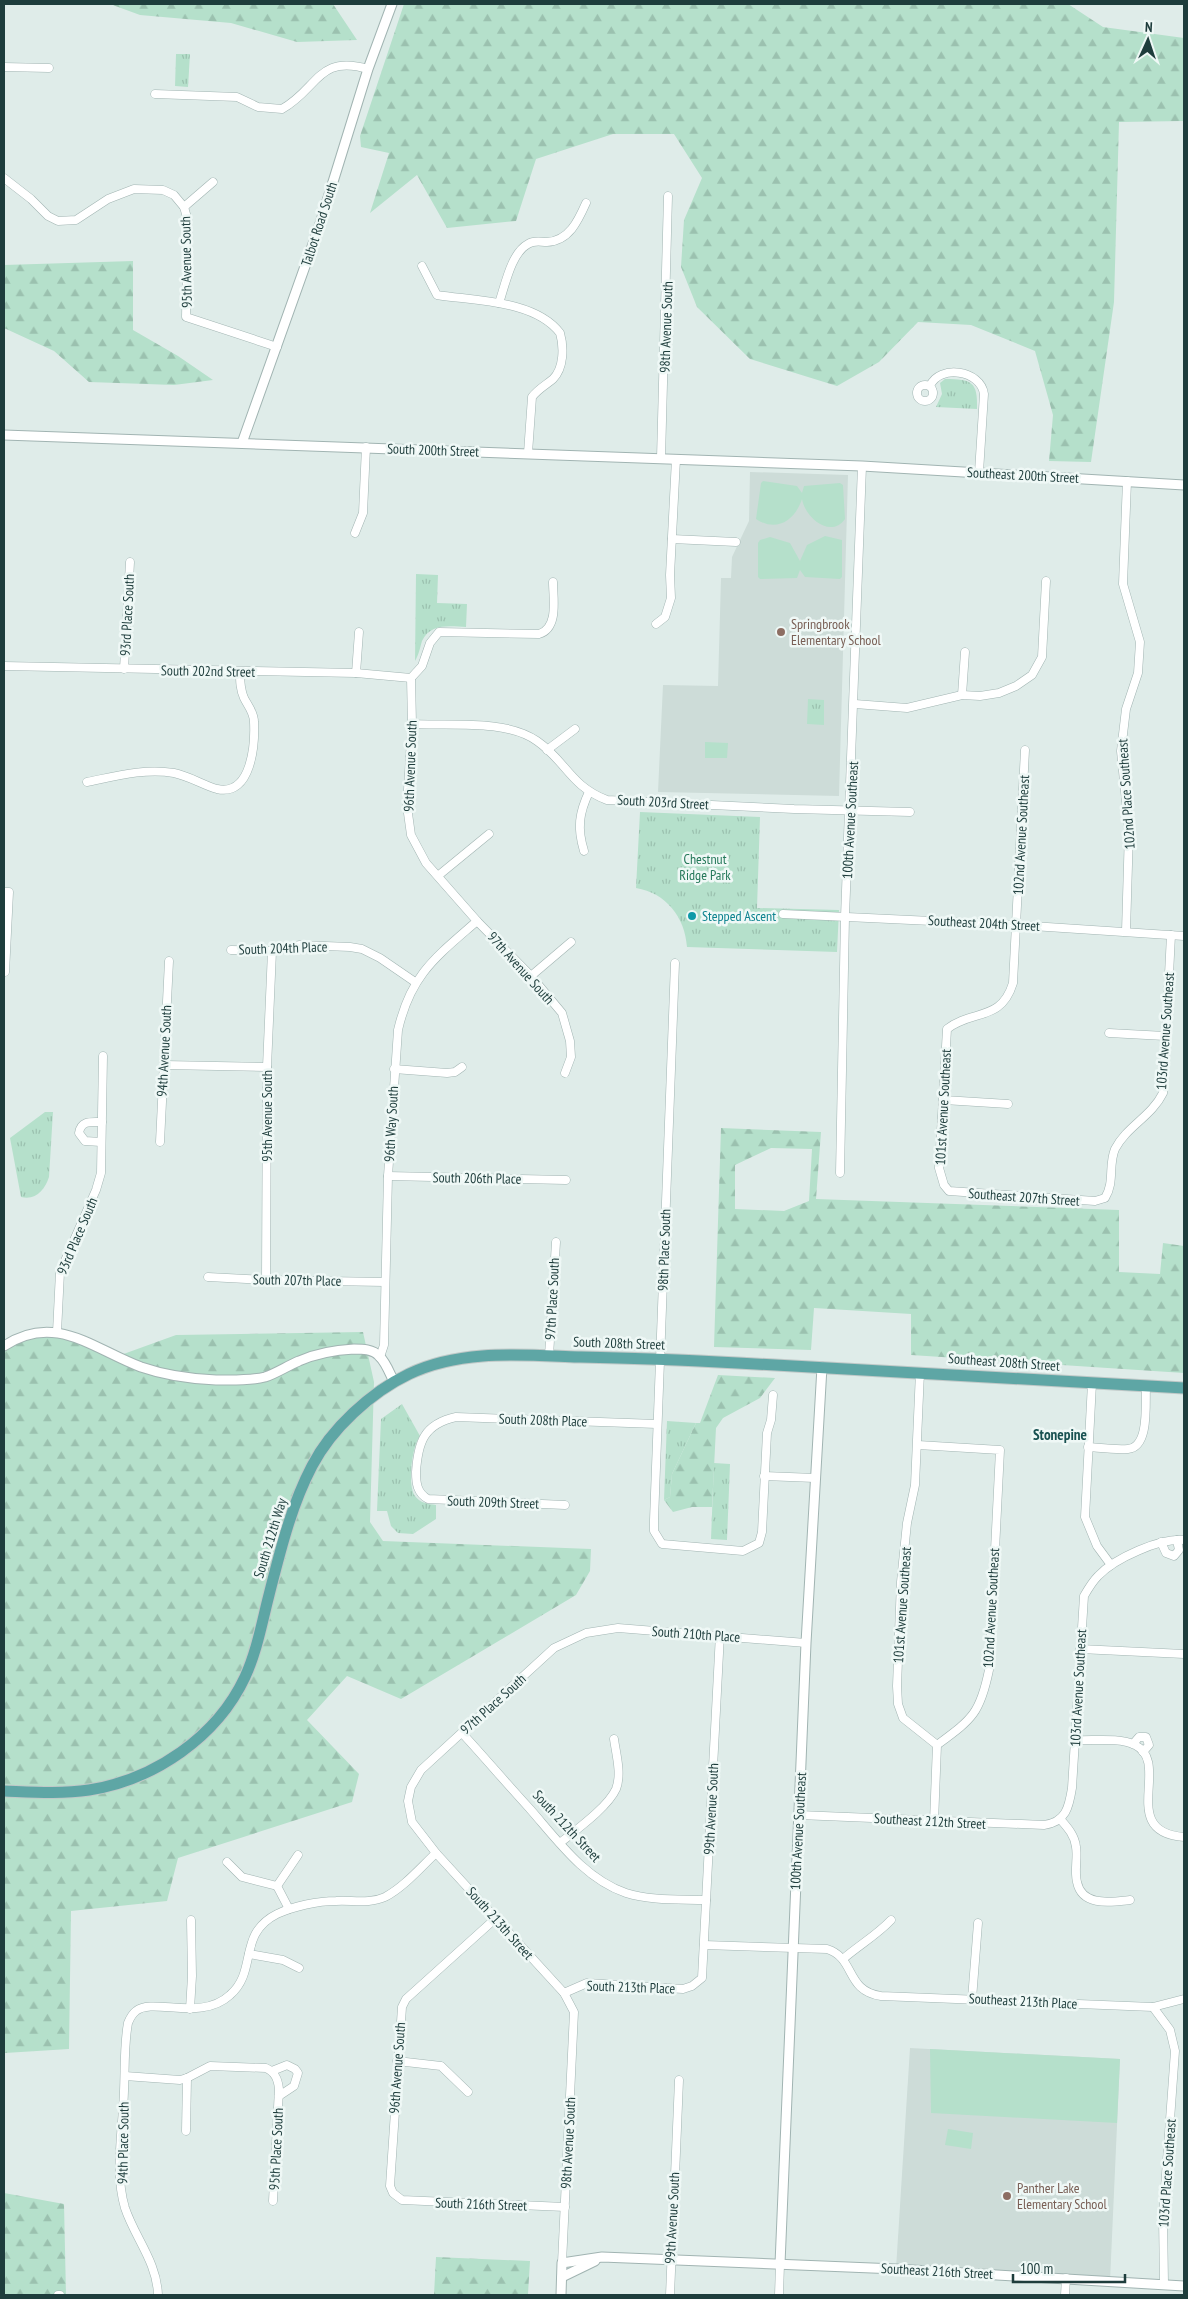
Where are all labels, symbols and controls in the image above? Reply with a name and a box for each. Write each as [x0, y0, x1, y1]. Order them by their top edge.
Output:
north arrow [1123, 15, 1173, 65]
text: N [1144, 18, 1153, 36]
street label: Talbot Road South [297, 179, 341, 269]
street label: 95th Avenue South [176, 216, 196, 308]
street label: 98th Avenue South [655, 281, 677, 373]
street label: South 200th Street [387, 439, 479, 461]
street label: Southeast 200th Street [967, 463, 1079, 487]
street label: 93rd Place South [116, 573, 138, 657]
place label: Springbrook Elementary School [791, 615, 881, 649]
marker: Springbrook Elementary School [775, 626, 787, 638]
street label: South 202nd Street [161, 661, 255, 681]
street label: 96th Avenue South [399, 720, 421, 812]
street label: 102nd Place Southeast [1113, 738, 1139, 850]
street label: 100th Avenue Southeast [838, 760, 862, 879]
street label: 102nd Avenue Southeast [1009, 774, 1033, 895]
street label: South 203rd Street [617, 791, 709, 813]
park label: Chestnut Ridge Park [679, 850, 731, 884]
place label: Stepped Ascent [702, 907, 776, 925]
marker: Stepped Ascent [686, 910, 698, 922]
street label: Southeast 204th Street [928, 911, 1040, 935]
street label: 97th Avenue South [484, 928, 558, 1008]
street label: South 204th Place [238, 937, 328, 959]
street label: 103rd Avenue Southeast [1152, 971, 1178, 1090]
street label: 94th Avenue South [153, 1005, 175, 1097]
street label: 101st Avenue Southeast [931, 1048, 955, 1166]
street label: 95th Avenue South [258, 1070, 276, 1162]
street label: 96th Way South [380, 1086, 402, 1162]
street label: South 206th Place [433, 1168, 522, 1188]
street label: Southeast 207th Street [968, 1184, 1081, 1210]
street label: 93rd Place South [53, 1195, 101, 1277]
street label: 98th Place South [654, 1209, 674, 1291]
street label: 97th Place South [541, 1257, 563, 1341]
street label: South 207th Place [253, 1270, 342, 1290]
street label: South 208th Street [573, 1332, 665, 1354]
street label: Southeast 208th Street [948, 1349, 1061, 1375]
street label: South 208th Place [498, 1409, 588, 1431]
district label: Stonepine [1033, 1425, 1087, 1444]
street label: South 209th Street [447, 1491, 539, 1513]
street label: South 212th Way [249, 1495, 291, 1580]
street label: 101st Avenue Southeast [889, 1546, 915, 1664]
street label: 102nd Avenue Southeast [979, 1547, 1003, 1668]
street label: South 210th Place [651, 1622, 741, 1646]
street label: 103rd Avenue Southeast [1066, 1629, 1090, 1747]
street label: 97th Place South [456, 1670, 530, 1738]
street label: 99th Avenue South [700, 1763, 722, 1855]
street label: 100th Avenue Southeast [786, 1771, 810, 1890]
street label: South 212th Street [529, 1786, 605, 1866]
street label: Southeast 212th Street [874, 1809, 986, 1833]
street label: South 213th Street [463, 1883, 538, 1963]
street label: South 213th Place [586, 1976, 676, 1998]
street label: Southeast 213th Place [968, 1989, 1078, 2013]
street label: 96th Avenue South [385, 2022, 409, 2114]
street label: 98th Avenue South [557, 2097, 579, 2189]
street label: 94th Place South [113, 2102, 133, 2184]
street label: 95th Place South [265, 2107, 287, 2191]
street label: 103rd Place Southeast [1154, 2118, 1180, 2228]
street label: 99th Avenue South [661, 2172, 683, 2264]
place label: Panther Lake Elementary School [1017, 2179, 1107, 2213]
marker: Panther Lake Elementary School [1001, 2190, 1013, 2202]
street label: South 216th Street [435, 2193, 527, 2215]
scale bar [1013, 2252, 1126, 2284]
street label: Southeast 216th Street [881, 2259, 993, 2283]
text: 100 m [1020, 2259, 1053, 2278]

